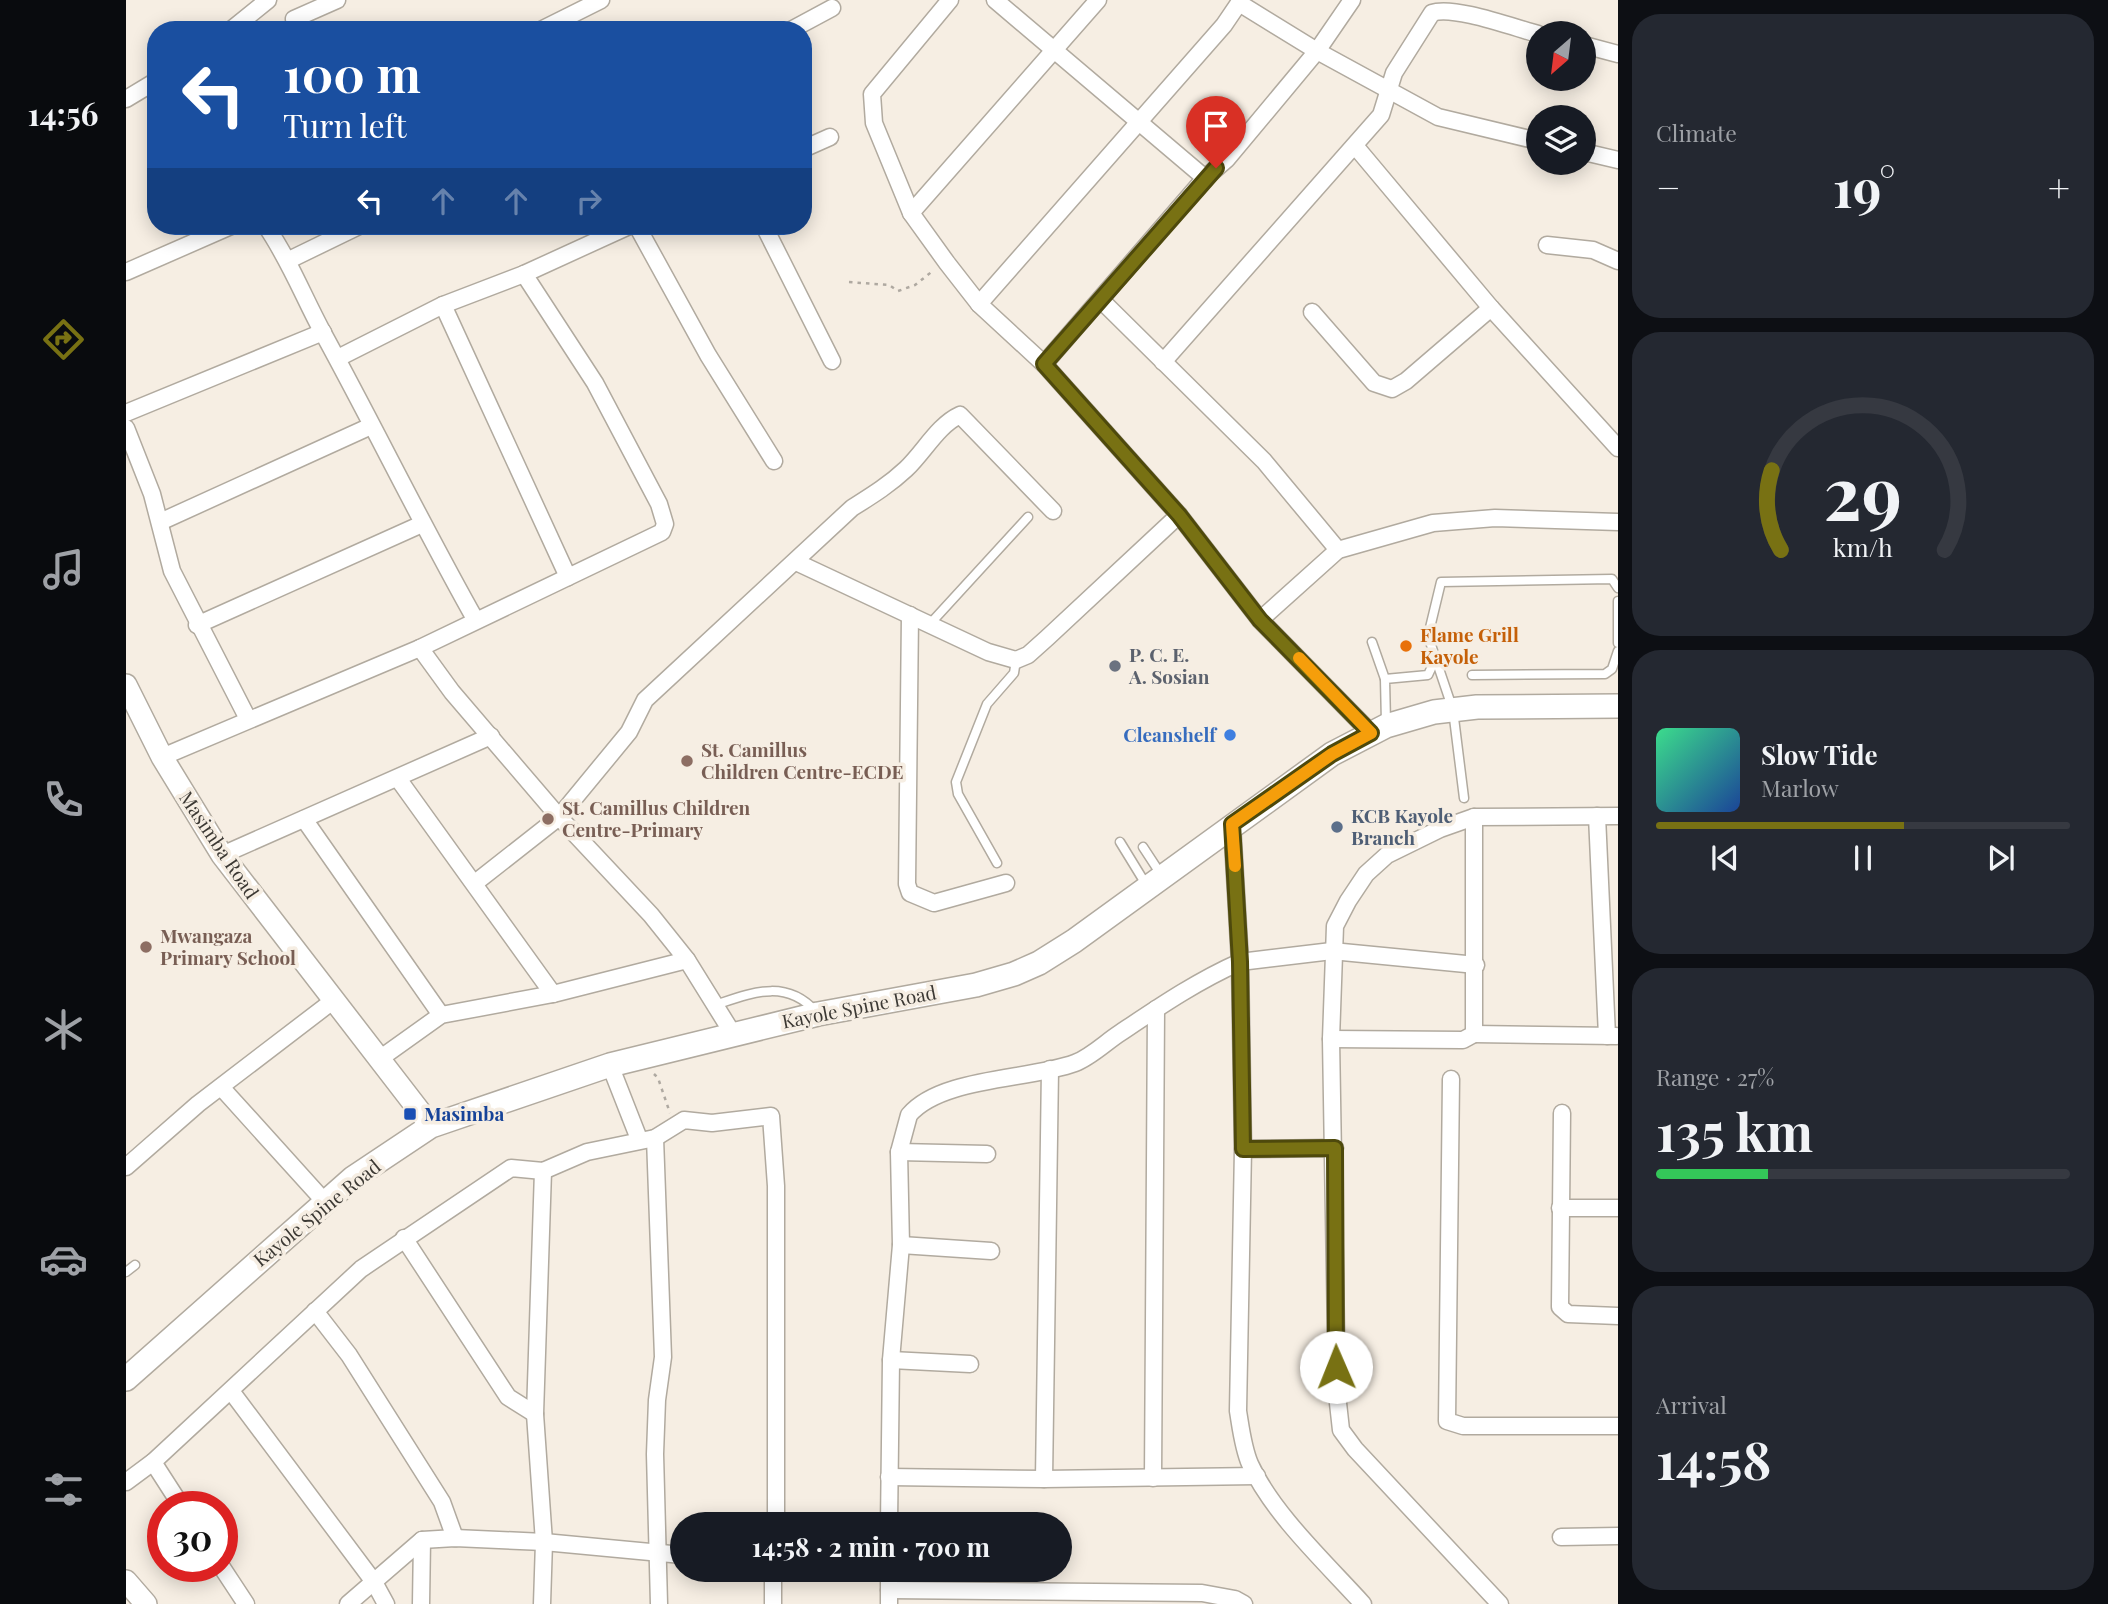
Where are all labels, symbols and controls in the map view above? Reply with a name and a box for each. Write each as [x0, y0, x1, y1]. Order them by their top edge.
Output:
north arrow [1526, 21, 1596, 91]
map controls [1526, 21, 1596, 175]
text: 100 m [283, 40, 421, 105]
icon: left [168, 49, 259, 140]
text: 14:56 [27, 91, 99, 134]
pin [1186, 96, 1246, 168]
text: Turn left [283, 103, 407, 146]
button: layers [1526, 105, 1596, 175]
icon: arrive [1197, 107, 1235, 145]
text: Climate [1656, 117, 1737, 148]
text: 19° [1833, 152, 1896, 221]
text: − [1656, 161, 1681, 212]
text: + [2048, 161, 2070, 212]
icon: left [351, 182, 389, 220]
icon: ahead [424, 182, 462, 220]
icon: ahead [497, 182, 535, 220]
icon: right [570, 182, 608, 220]
icon: directions [39, 315, 88, 364]
text: 29 [1824, 441, 1902, 538]
text: km/h [1833, 530, 1893, 563]
icon: music [39, 545, 88, 594]
place label: Flame Grill Kayole [1420, 621, 1519, 669]
marker: Flame Grill Kayole [1398, 638, 1414, 654]
place label: P. C. E. A. Sosian [1128, 641, 1210, 689]
marker: P. C. E. A. Sosian [1107, 658, 1123, 674]
place label: Cleanshelf [1123, 721, 1218, 747]
marker: Cleanshelf [1222, 727, 1238, 743]
place label: St. Camillus Children Centre-ECDE [701, 736, 904, 784]
text: Slow Tide [1761, 737, 1878, 772]
marker: St. Camillus Children Centre-ECDE [679, 753, 695, 769]
text: Marlow [1761, 772, 1839, 803]
icon: phone [39, 775, 88, 824]
street label: Masimba Road [174, 785, 265, 903]
place label: St. Camillus Children Centre-Primary [562, 794, 750, 842]
place label: KCB Kayole Branch [1351, 802, 1453, 850]
marker: St. Camillus Children Centre-Primary [540, 811, 556, 827]
marker: KCB Kayole Branch [1329, 819, 1345, 835]
icon: previous [1706, 839, 1744, 877]
icon: pause [1844, 839, 1882, 877]
icon: next [1982, 839, 2020, 877]
place label: Mwangaza Primary School [160, 922, 296, 970]
marker: Mwangaza Primary School [138, 939, 154, 955]
street label: Kayole Spine Road [779, 978, 938, 1034]
icon: climate [39, 1005, 88, 1054]
text: Range · 27% [1656, 1061, 1774, 1092]
text: 135 km [1656, 1096, 1813, 1165]
place label: Masimba [424, 1100, 504, 1126]
marker: Masimba [402, 1106, 418, 1122]
street label: Kayole Spine Road [247, 1153, 385, 1272]
icon: car [39, 1235, 88, 1284]
position arrow [1299, 1330, 1373, 1404]
text: Arrival [1656, 1389, 1727, 1420]
text: 14:58 [1656, 1424, 1772, 1493]
icon: filters [39, 1465, 88, 1514]
speed limit sign: 30 [147, 1491, 238, 1582]
text: 14:58 · 2 min · 700 m [752, 1529, 990, 1564]

